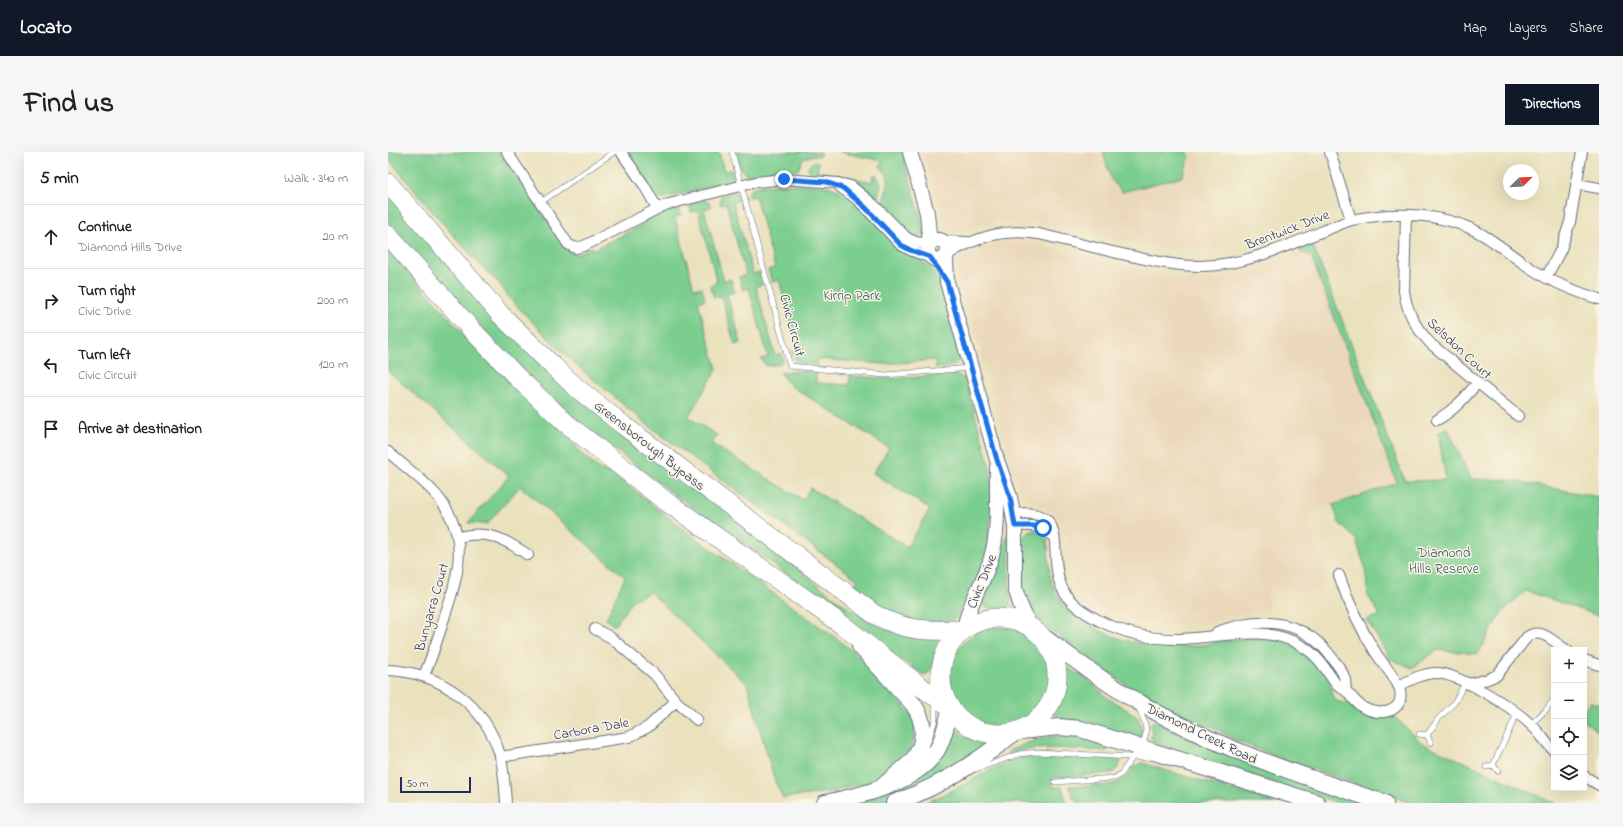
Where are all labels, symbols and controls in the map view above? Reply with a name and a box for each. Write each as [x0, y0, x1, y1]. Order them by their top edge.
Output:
text: Locato [20, 15, 72, 42]
text: Map [1463, 18, 1487, 39]
text: Layers [1509, 18, 1547, 39]
text: Share [1569, 18, 1603, 39]
text: Find us [24, 84, 114, 125]
button: Directions [1505, 84, 1599, 125]
north arrow [1503, 164, 1539, 200]
text: 5 min [40, 166, 79, 191]
text: Walk · 340 m [284, 169, 348, 188]
route end [775, 170, 793, 188]
street label: Brentwick Drive [1242, 204, 1333, 256]
text: Continue [78, 216, 132, 238]
icon: ahead [40, 226, 62, 248]
text: 20 m [323, 227, 348, 246]
text: Diamond Hills Drive [78, 238, 182, 257]
text: Turn right [78, 280, 136, 302]
park label: Kirrip Park [824, 286, 881, 307]
icon: right [40, 290, 62, 312]
text: 200 m [317, 291, 348, 310]
street label: Civic Circuit [773, 292, 810, 359]
text: Civic Drive [78, 302, 131, 321]
street label: Selsdon Court [1422, 313, 1496, 385]
text: Turn left [78, 344, 131, 366]
icon: left [40, 354, 62, 376]
text: 120 m [318, 355, 348, 374]
text: Civic Circuit [78, 366, 137, 385]
street label: Greensborough Bypass [588, 396, 709, 497]
icon: arrive [40, 418, 62, 440]
text: Arrive at destination [78, 418, 202, 440]
route start [1034, 519, 1052, 537]
park label: Diamond Hills Reserve [1409, 543, 1480, 580]
street label: Civic Drive [962, 550, 1003, 612]
street label: Bunyarra Court [409, 560, 456, 655]
map controls [1551, 647, 1587, 791]
button: + [1551, 647, 1587, 683]
button: − [1551, 683, 1587, 719]
street label: Diamond Creek Road [1141, 698, 1261, 770]
street label: Carbora Dale [552, 712, 631, 746]
button: locate [1551, 719, 1587, 755]
button: layers [1551, 755, 1587, 791]
scale bar [400, 775, 471, 794]
text: 50 m [406, 776, 428, 792]

